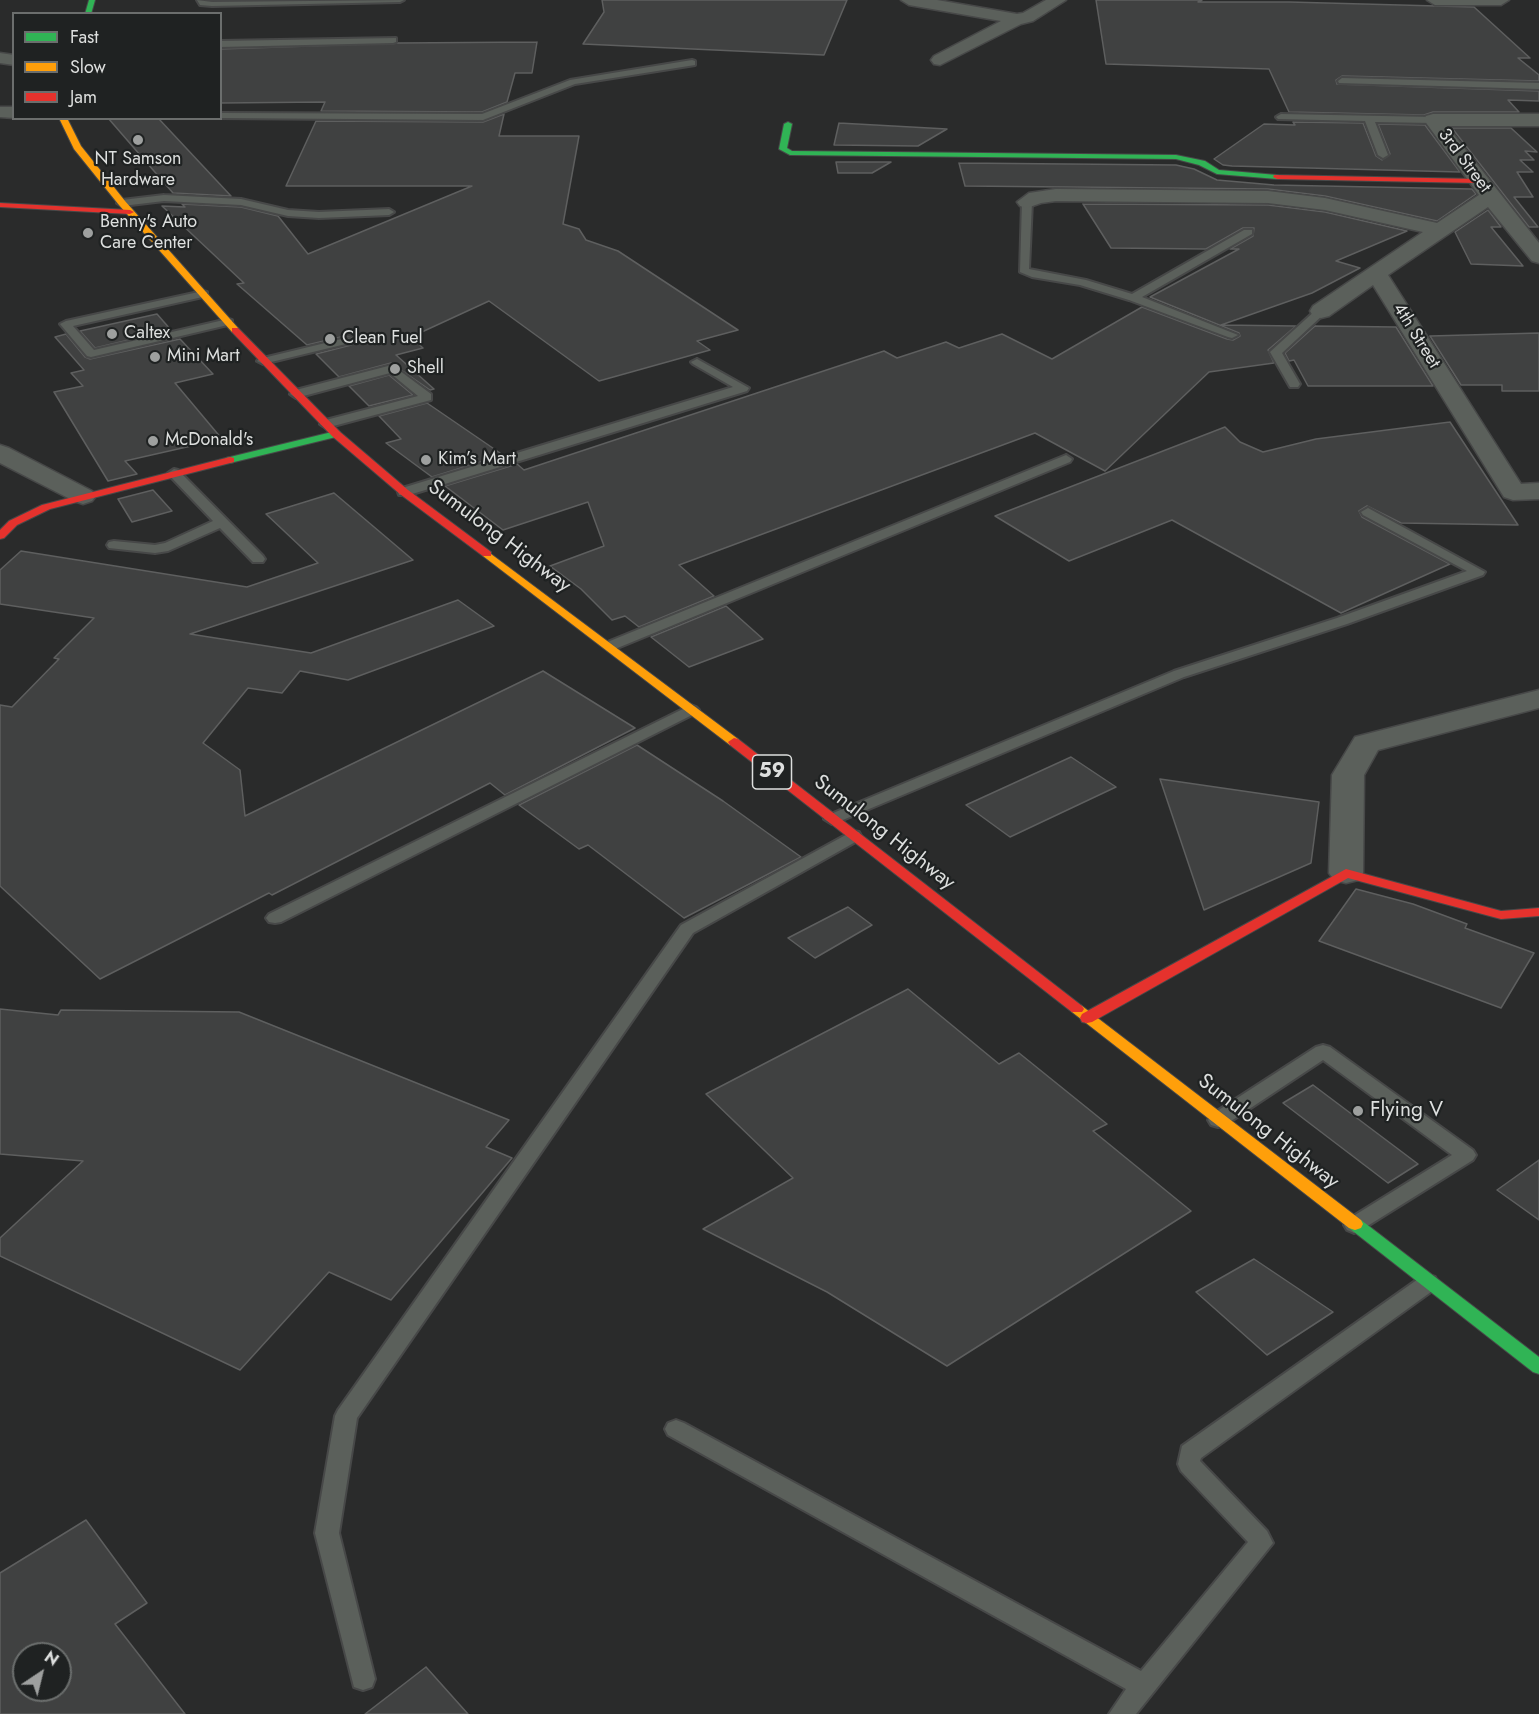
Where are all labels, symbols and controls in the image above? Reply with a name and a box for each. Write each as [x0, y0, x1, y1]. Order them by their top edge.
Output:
legend [12, 12, 222, 120]
text: Fast [70, 24, 99, 50]
text: Slow [70, 54, 106, 80]
text: Jam [70, 84, 97, 110]
street label: 3rd Street [1433, 125, 1495, 197]
marker: NT Samson Hardware [131, 133, 145, 147]
place label: NT Samson Hardware [95, 149, 181, 192]
place label: Benny's Auto Care Center [100, 212, 197, 254]
marker: Benny's Auto Care Center [81, 226, 95, 240]
street label: 4th Street [1388, 299, 1444, 373]
place label: Caltex [124, 323, 170, 345]
marker: Caltex [105, 327, 119, 341]
place label: Clean Fuel [342, 328, 423, 350]
marker: Clean Fuel [323, 332, 337, 346]
place label: Mini Mart [167, 346, 240, 368]
marker: Mini Mart [148, 350, 162, 364]
place label: Shell [407, 358, 444, 380]
marker: Shell [388, 362, 402, 376]
place label: McDonald's [165, 430, 253, 452]
marker: McDonald's [146, 434, 160, 448]
place label: Kim’s Mart [438, 449, 516, 471]
marker: Kim’s Mart [419, 453, 433, 467]
street label: Sumulong Highway [423, 475, 575, 599]
road number: 59 [752, 755, 792, 789]
street label: Sumulong Highway [808, 770, 960, 896]
street label: Sumulong Highway [1192, 1069, 1344, 1195]
place label: Flying V [1370, 1098, 1443, 1124]
marker: Flying V [1351, 1104, 1365, 1118]
north arrow [12, 1642, 72, 1702]
text: N [40, 1645, 63, 1672]

